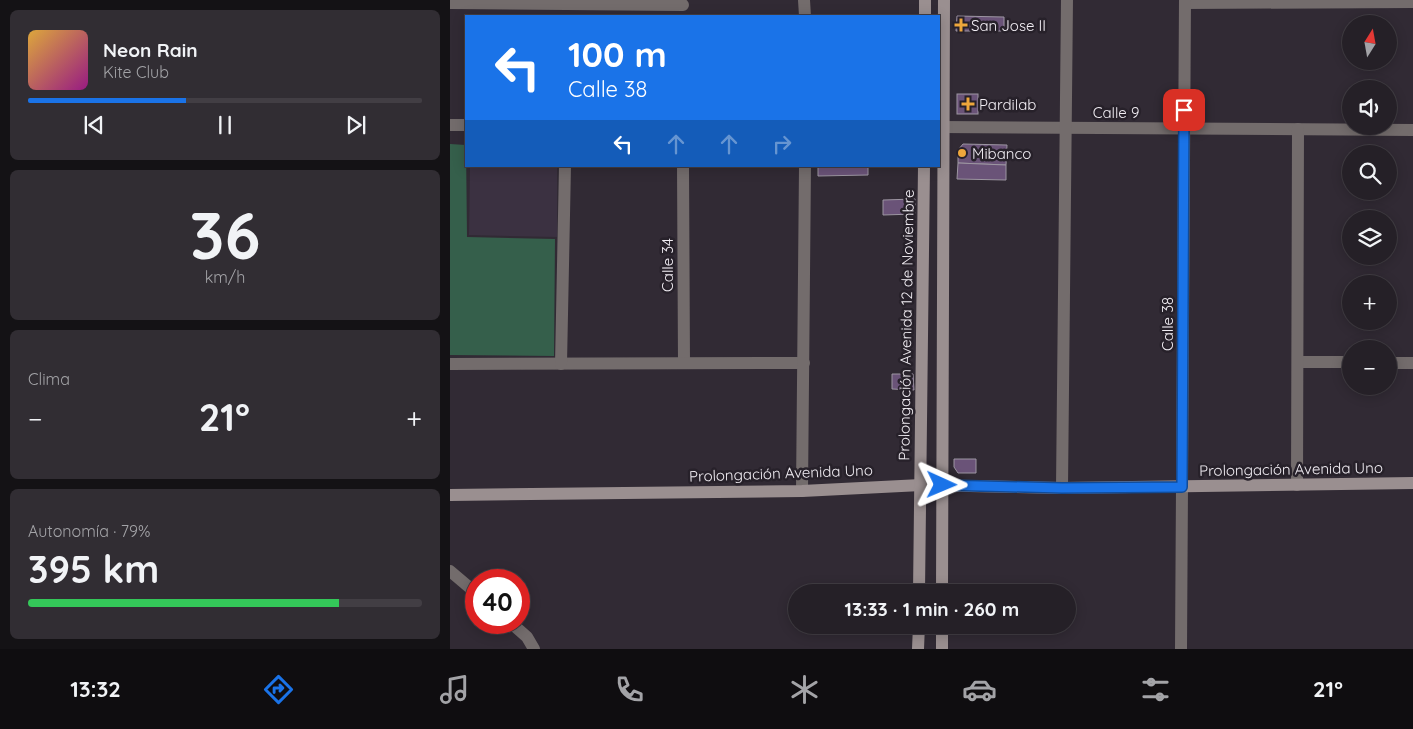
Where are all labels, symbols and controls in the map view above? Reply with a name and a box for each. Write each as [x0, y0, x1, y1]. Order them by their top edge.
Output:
north arrow [1342, 15, 1398, 70]
map controls [1342, 15, 1397, 395]
place label: San Jose II [971, 16, 1046, 35]
marker: San Jose II [955, 19, 967, 31]
text: 100 m [568, 32, 667, 76]
icon: left [485, 35, 550, 100]
text: Neon Rain [103, 38, 198, 62]
text: Kite Club [103, 62, 169, 82]
text: Calle 38 [568, 75, 647, 103]
button: sound [1342, 80, 1397, 135]
pin [1163, 89, 1205, 131]
place label: Pardilab [979, 95, 1036, 114]
icon: arrive [1170, 96, 1198, 124]
marker: Pardilab [961, 97, 975, 111]
street label: Calle 9 [1093, 103, 1139, 122]
icon: previous [80, 111, 108, 139]
icon: pause [211, 111, 239, 139]
icon: next [342, 111, 370, 139]
icon: left [609, 130, 637, 158]
icon: ahead [662, 130, 690, 158]
icon: ahead [715, 130, 743, 158]
icon: right [768, 130, 796, 158]
place label: Mibanco [972, 144, 1031, 163]
button: search [1342, 145, 1397, 200]
marker: Mibanco [956, 147, 968, 159]
street label: Prolongación Avenida 12 de Noviembre [894, 189, 918, 461]
text: 36 [190, 194, 260, 275]
button: layers [1342, 210, 1397, 265]
street label: Calle 34 [658, 238, 677, 292]
text: km/h [205, 267, 245, 287]
button: + [1342, 275, 1397, 330]
street label: Calle 38 [1158, 297, 1177, 351]
button: − [1342, 340, 1397, 395]
text: Clima [28, 369, 70, 389]
text: 21° [199, 393, 250, 441]
text: − [28, 401, 43, 436]
text: + [406, 401, 422, 436]
position arrow [915, 458, 967, 510]
street label: Prolongación Avenida Uno [1199, 458, 1383, 480]
street label: Prolongación Avenida Uno [689, 460, 873, 486]
text: Autonomía · 79% [28, 521, 150, 541]
text: 395 km [28, 545, 159, 593]
speed limit sign: 40 [465, 569, 530, 634]
text: 13:33 · 1 min · 260 m [845, 597, 1019, 621]
icon: directions [261, 672, 296, 707]
icon: music [437, 672, 472, 707]
icon: phone [612, 672, 647, 707]
icon: climate [787, 672, 822, 707]
icon: car [962, 672, 997, 707]
icon: filters [1138, 672, 1173, 707]
text: 13:32 [70, 675, 121, 703]
text: 21° [1313, 675, 1343, 703]

